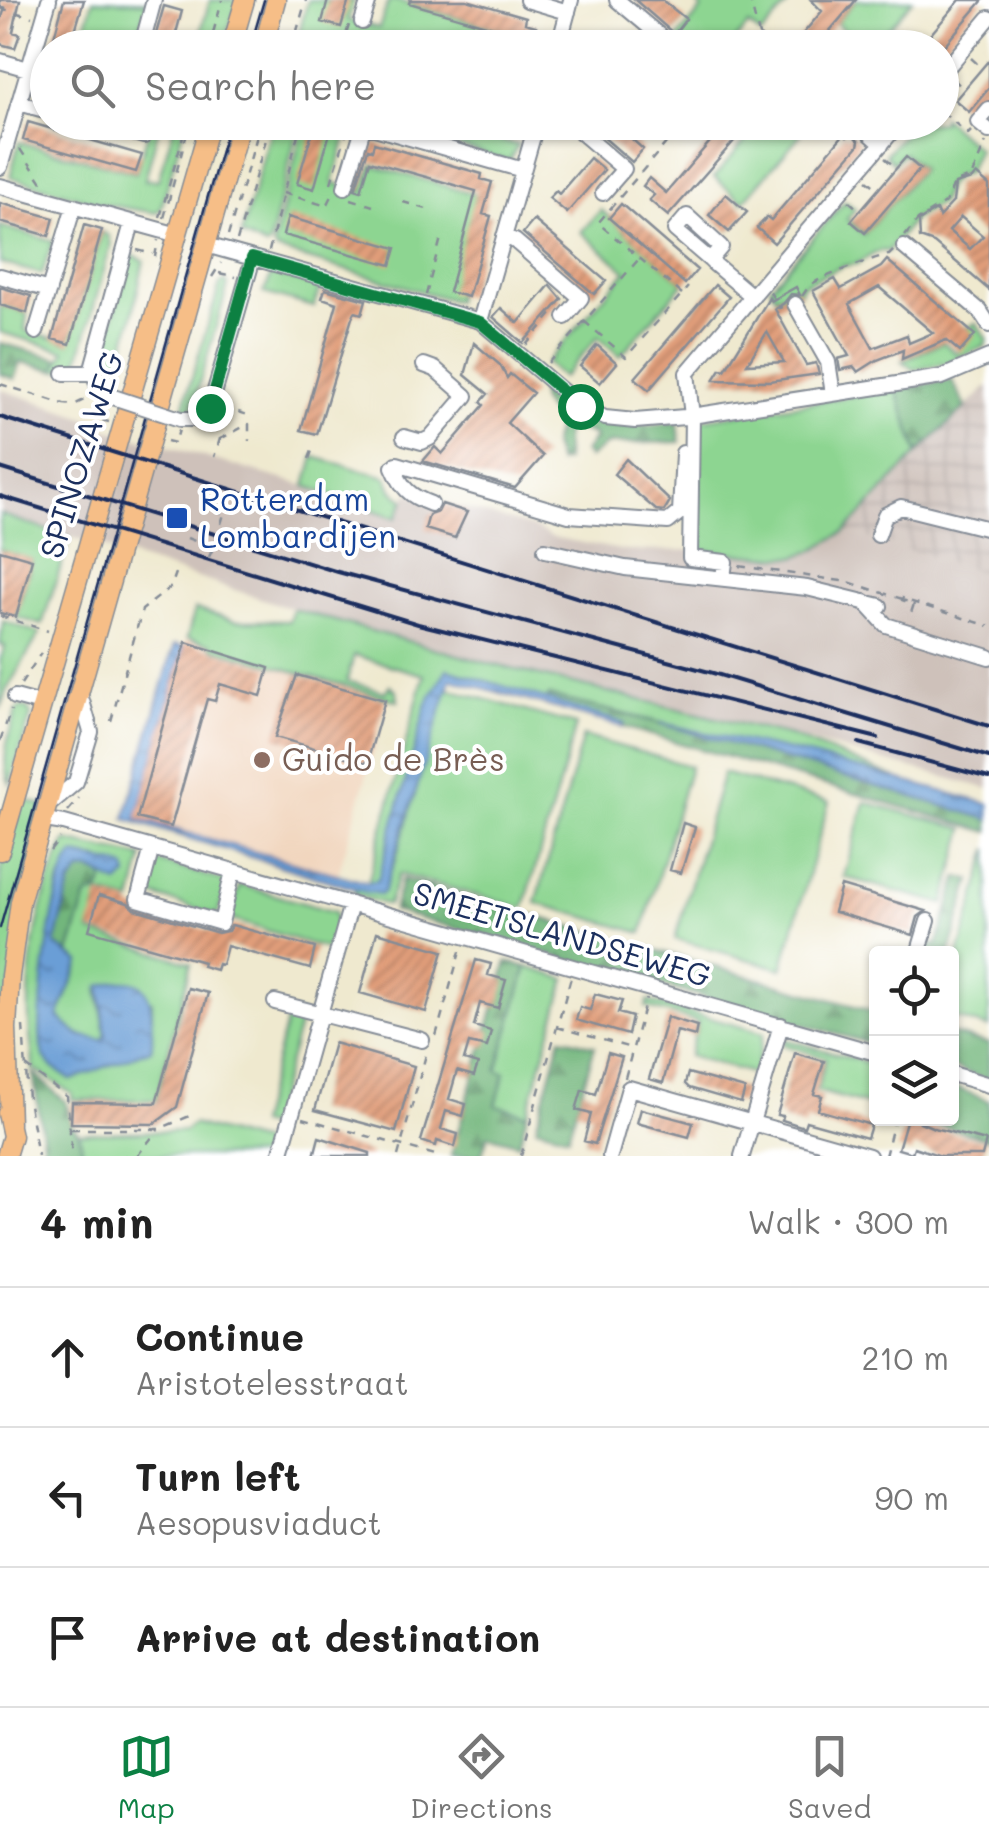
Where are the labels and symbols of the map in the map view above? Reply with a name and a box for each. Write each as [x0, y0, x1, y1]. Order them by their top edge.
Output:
street label: SPINOZAWEG [29, 346, 132, 563]
route start [558, 384, 604, 430]
route end [188, 386, 234, 432]
place label: Rotterdam Lombardijen [200, 477, 396, 556]
marker: Rotterdam Lombardijen [164, 505, 190, 531]
place label: Guido de Brès [282, 737, 505, 779]
marker: Guido de Brès [251, 749, 273, 771]
street label: SMEETSLANDSEWEG [409, 871, 716, 996]

